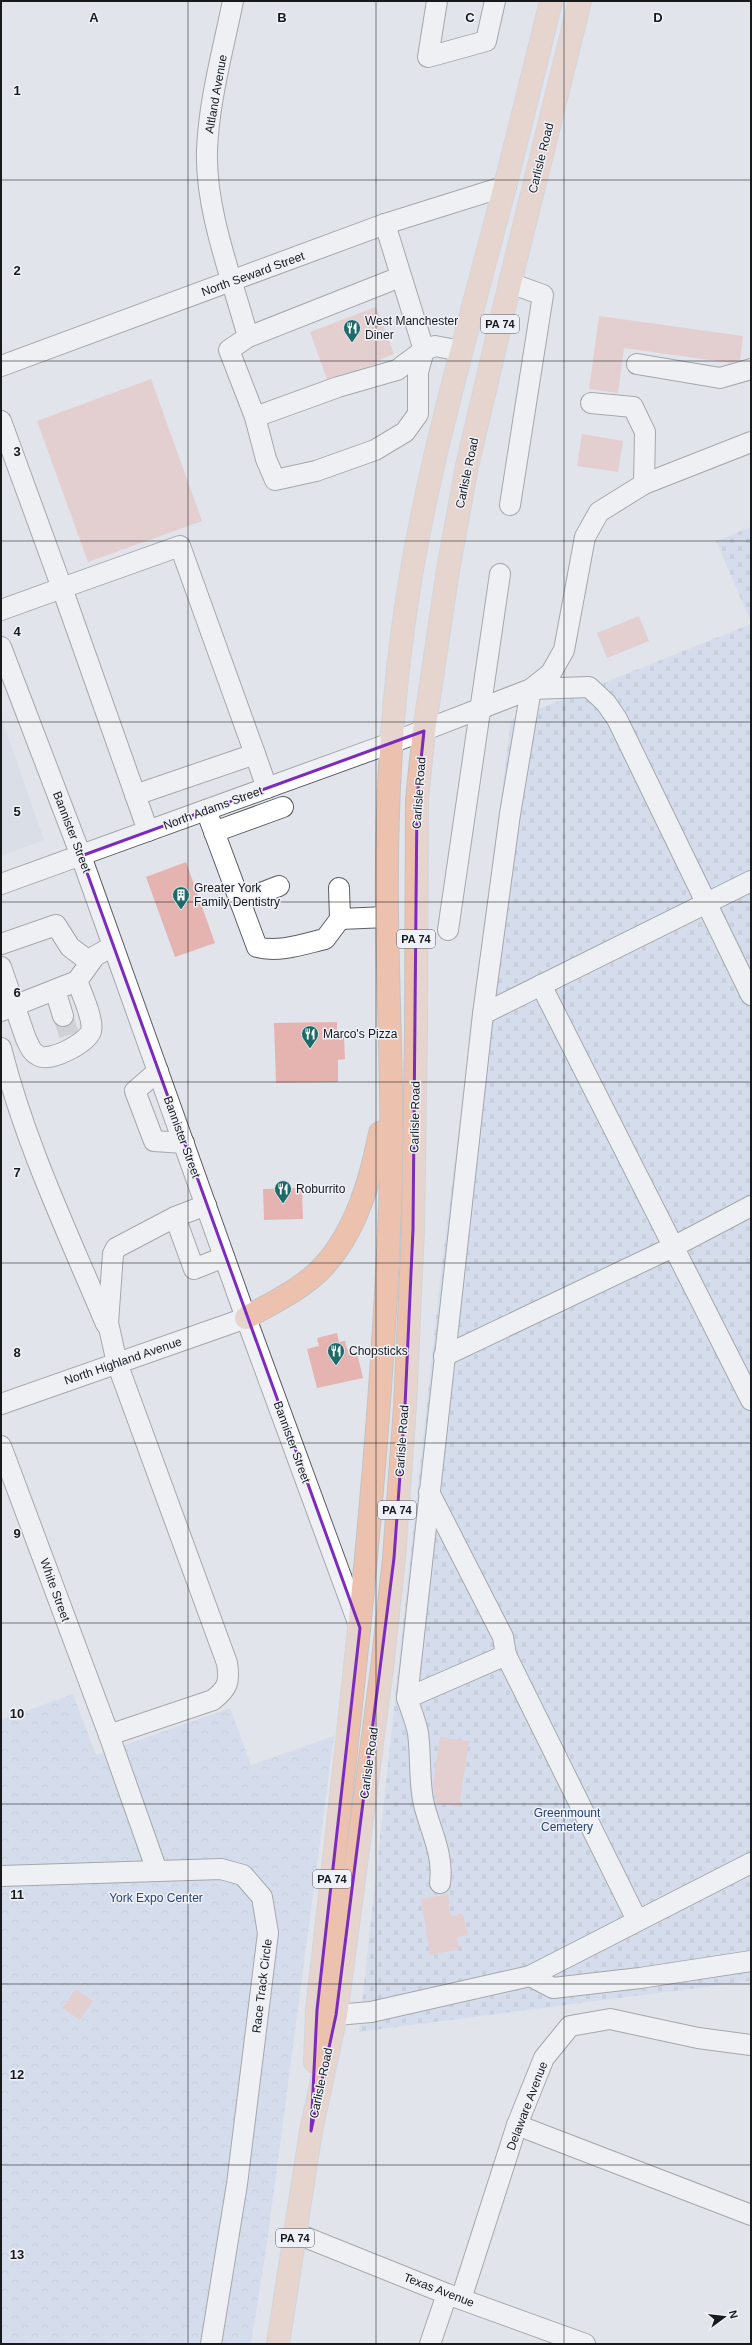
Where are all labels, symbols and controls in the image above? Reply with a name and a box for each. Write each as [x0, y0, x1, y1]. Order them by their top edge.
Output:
text: A [89, 10, 99, 25]
text: B [277, 10, 287, 25]
text: C [465, 10, 475, 25]
text: D [653, 10, 663, 25]
street label: Altland Avenue [202, 53, 230, 135]
text: 1 [13, 83, 21, 98]
street label: Carlisle Road [525, 121, 557, 195]
street label: North Seward Street [200, 249, 307, 299]
text: 2 [13, 263, 21, 278]
place label: West Manchester Diner [365, 314, 458, 342]
road number: PA 74 [481, 315, 519, 333]
restaurant icon: West Manchester Diner [342, 318, 362, 343]
street label: Carlisle Road [453, 436, 481, 510]
text: 3 [13, 444, 21, 459]
text: 4 [13, 624, 21, 639]
street label: Carlisle Road [410, 757, 428, 829]
street label: North Adams Street [161, 783, 265, 832]
street label: Bannister Street [50, 789, 94, 875]
text: 5 [13, 804, 21, 819]
place label: Greater York Family Dentistry [194, 881, 280, 909]
building icon: Greater York Family Dentistry [171, 885, 191, 910]
road number: PA 74 [397, 930, 435, 948]
text: 6 [13, 985, 21, 1000]
restaurant icon: Marco's Pizza [300, 1024, 320, 1049]
place label: Marco's Pizza [323, 1027, 398, 1041]
street label: Carlisle Road [407, 1081, 423, 1153]
street label: Bannister Street [161, 1094, 204, 1180]
text: 7 [13, 1165, 21, 1180]
restaurant icon: Roburrito [273, 1179, 293, 1204]
place label: Roburrito [296, 1182, 346, 1196]
street label: North Highland Avenue [62, 1334, 184, 1388]
restaurant icon: Chopsticks [326, 1341, 346, 1366]
place label: Chopsticks [349, 1344, 408, 1358]
text: 8 [13, 1345, 21, 1360]
street label: Bannister Street [271, 1399, 314, 1485]
street label: Carlisle Road [393, 1405, 411, 1477]
road number: PA 74 [378, 1501, 416, 1519]
text: 9 [13, 1526, 21, 1541]
street label: White Street [37, 1557, 73, 1624]
text: 10 [10, 1706, 24, 1721]
street label: Carlisle Road [357, 1726, 381, 1800]
park label: Greenmount Cemetery [534, 1806, 601, 1834]
road number: PA 74 [313, 1870, 351, 1888]
text: 11 [10, 1887, 24, 1902]
park label: York Expo Center [109, 1891, 203, 1905]
street label: Race Track Circle [249, 1938, 275, 2034]
street label: Carlisle Road [307, 2046, 335, 2120]
street label: Delaware Avenue [504, 2059, 550, 2152]
text: 12 [10, 2067, 24, 2082]
road number: PA 74 [276, 2229, 314, 2247]
text: 13 [10, 2247, 24, 2262]
street label: Texas Avenue [402, 2270, 477, 2310]
north arrow [704, 2297, 744, 2337]
text: N [727, 2309, 740, 2320]

